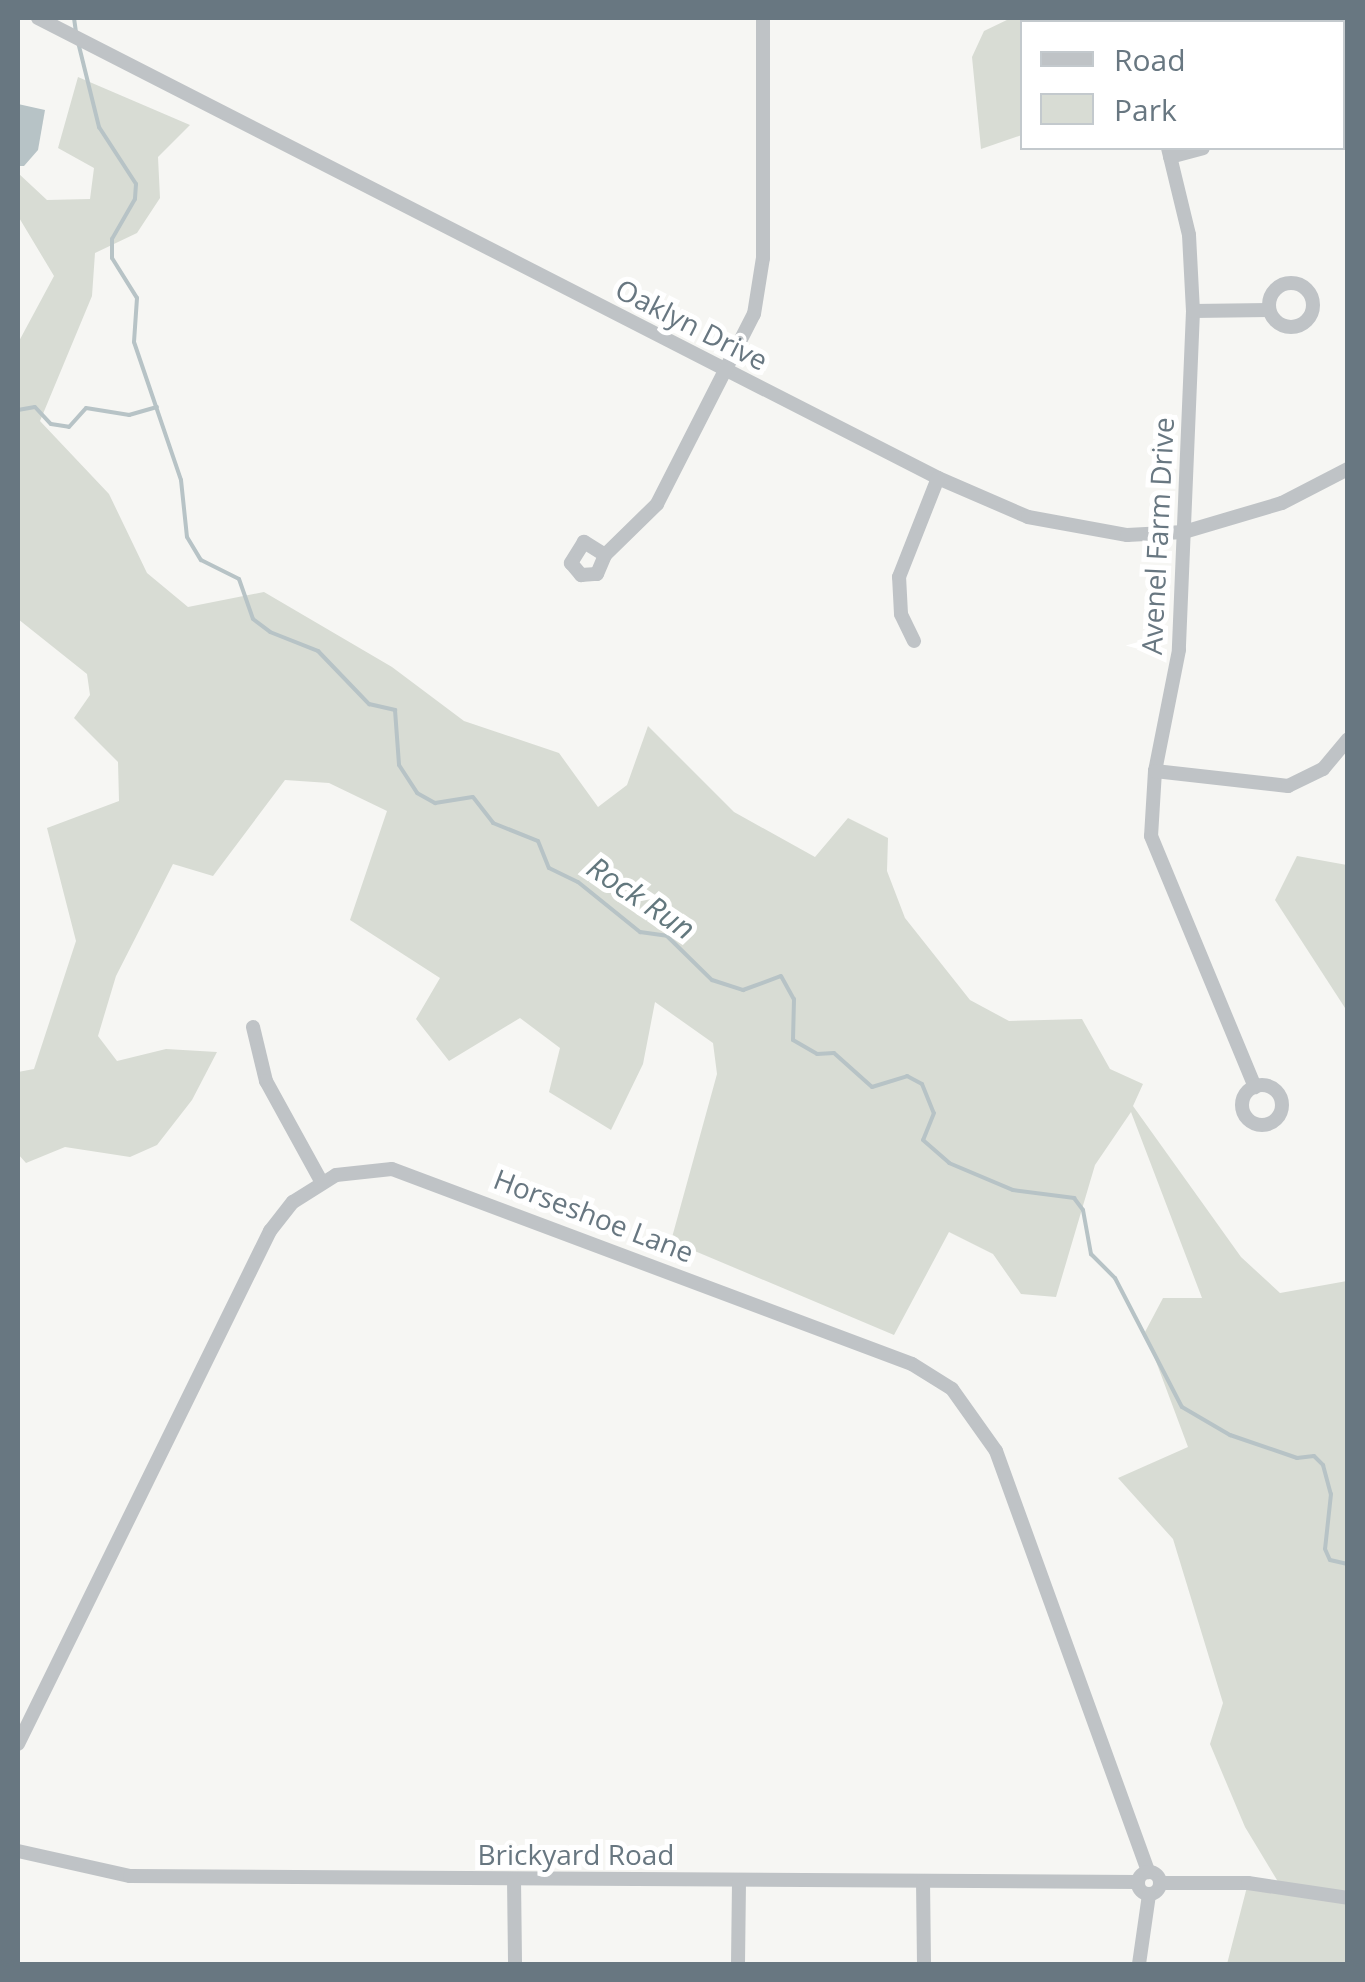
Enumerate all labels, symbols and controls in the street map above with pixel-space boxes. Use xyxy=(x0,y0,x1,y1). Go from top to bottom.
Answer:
legend xyxy=(1020,20,1345,150)
text: Road xyxy=(1114,39,1186,80)
text: Park xyxy=(1114,89,1177,130)
street label: Oaklyn Drive xyxy=(610,271,774,377)
street label: Avenel Farm Drive xyxy=(1134,416,1180,656)
water label: Rock Run xyxy=(580,849,702,947)
street label: Horseshoe Lane xyxy=(489,1161,699,1269)
street label: Brickyard Road xyxy=(478,1837,674,1871)

